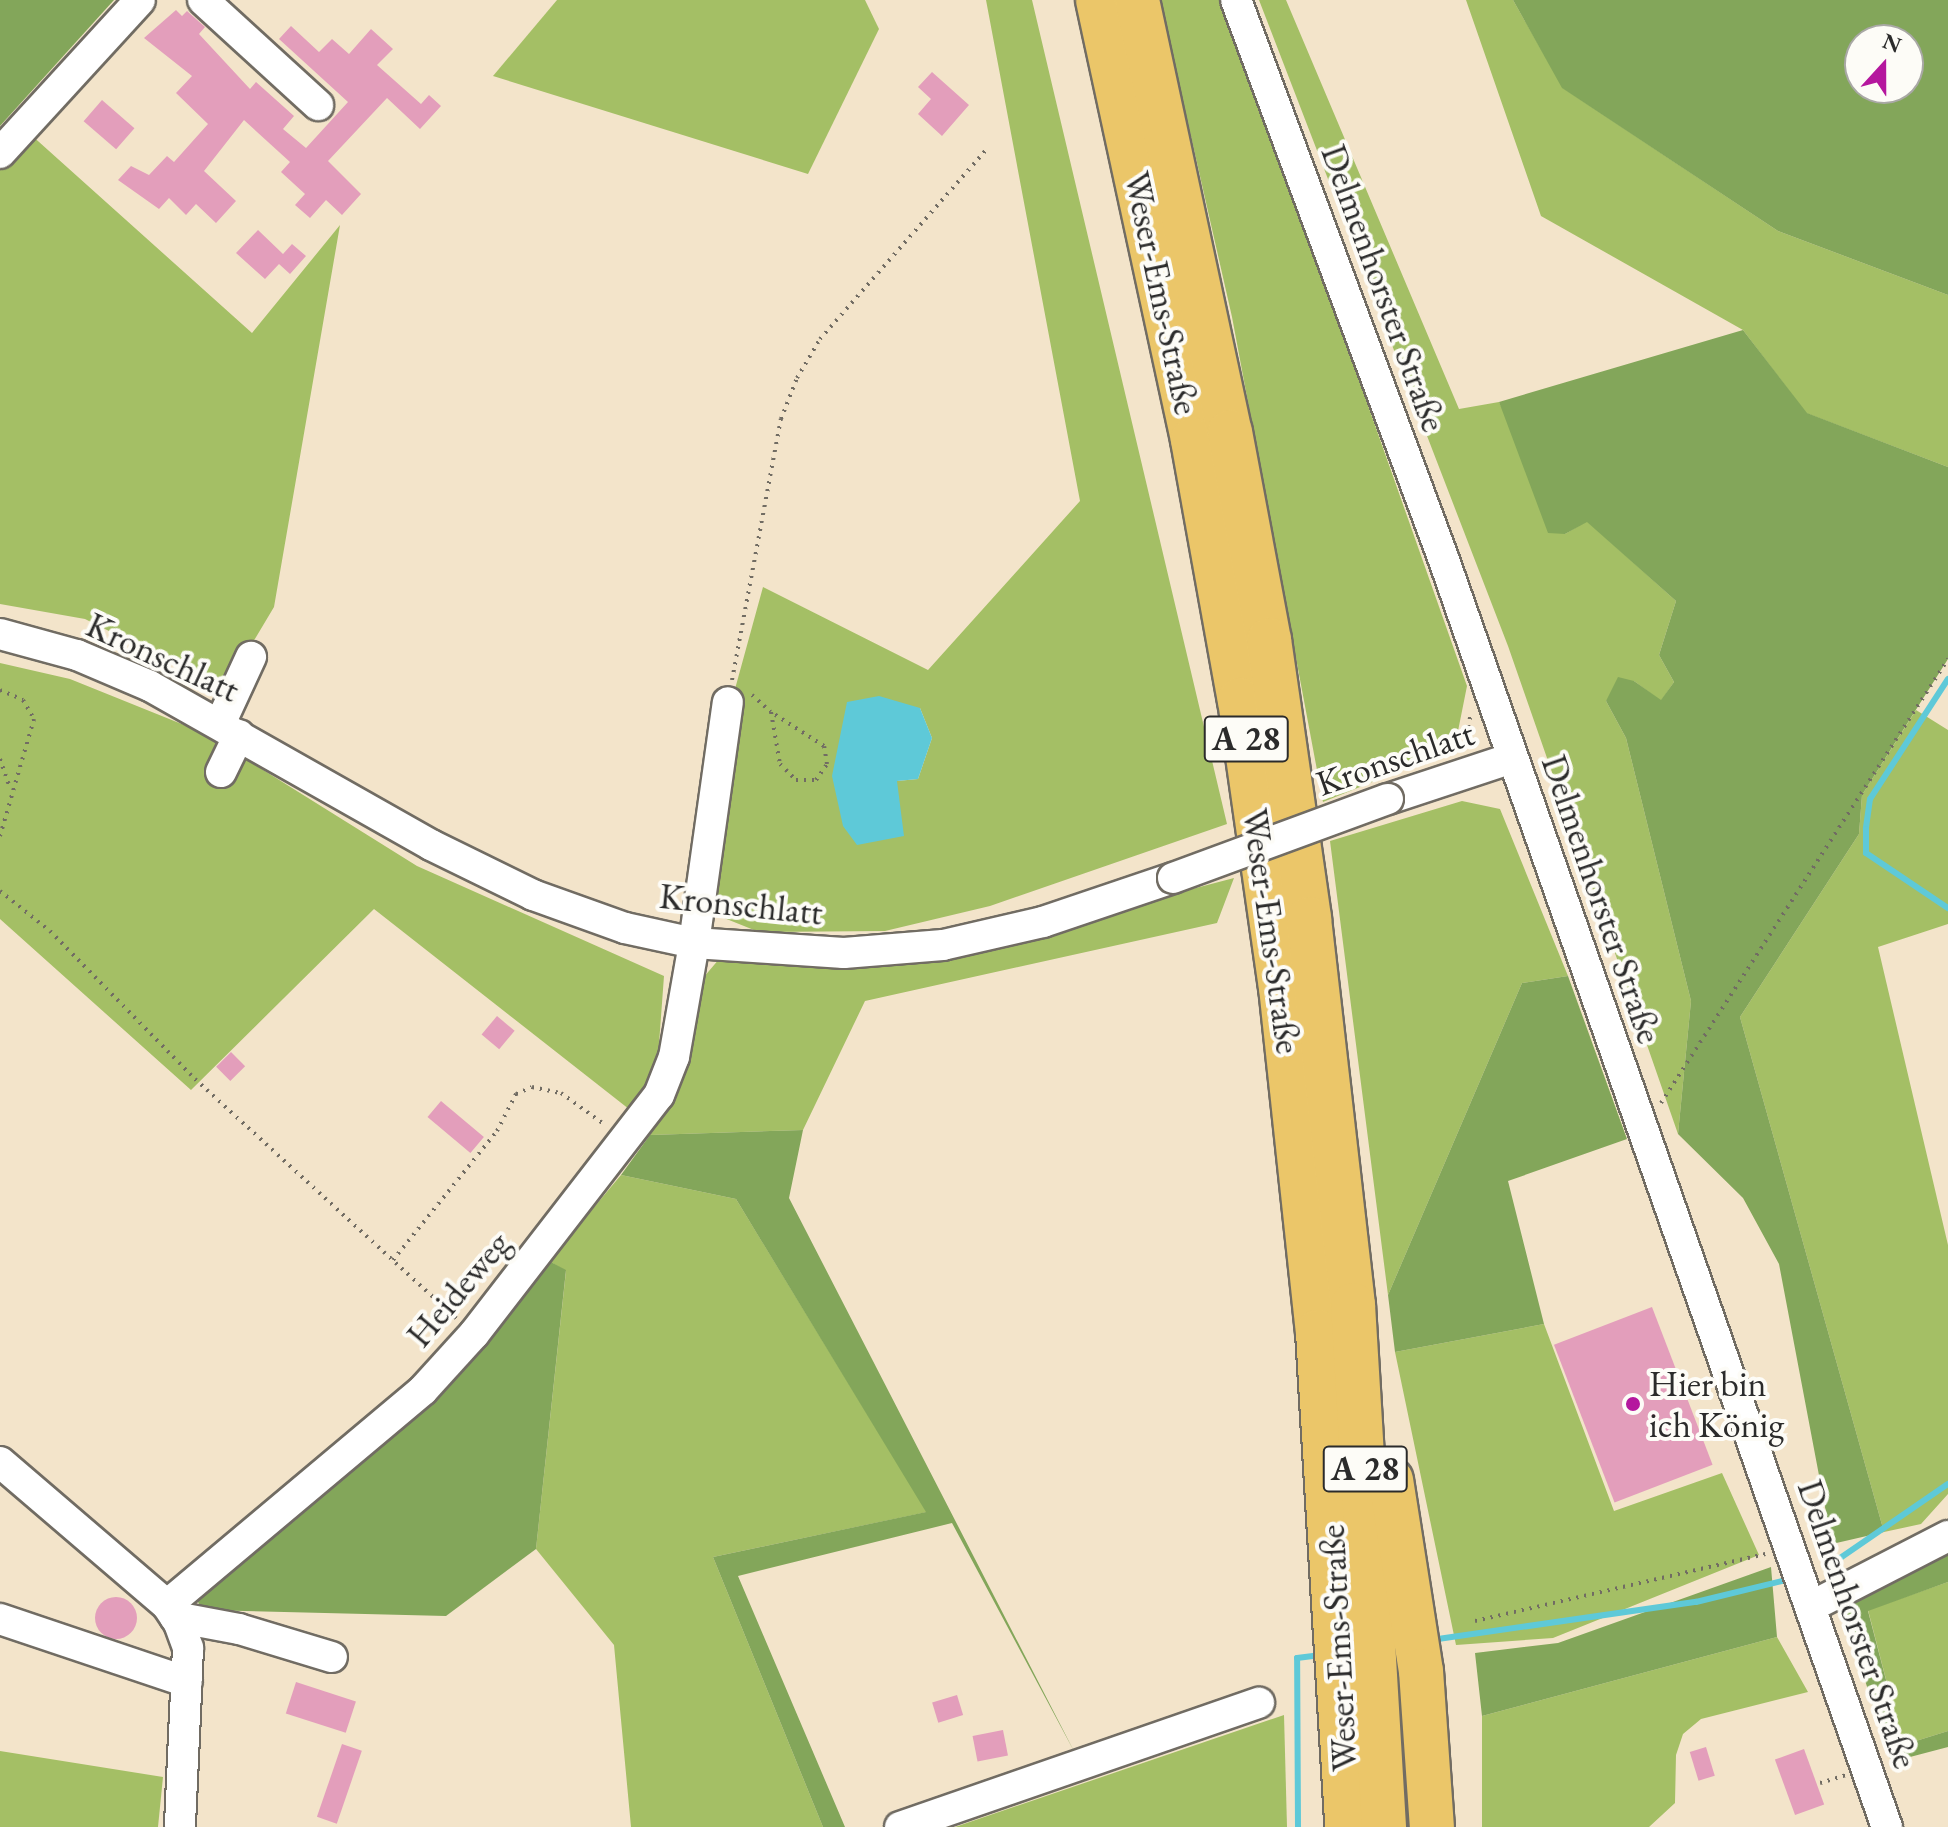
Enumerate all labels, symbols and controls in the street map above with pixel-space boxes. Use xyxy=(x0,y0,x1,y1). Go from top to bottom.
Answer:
north arrow xyxy=(1844,24,1924,104)
text: N xyxy=(1879,26,1906,60)
street label: Delmenhorster Straße xyxy=(1312,139,1456,437)
street label: Weser-Ems-Straße xyxy=(1115,168,1209,418)
street label: Kronschlatt xyxy=(80,603,246,711)
road number: A 28 xyxy=(1202,709,1290,769)
street label: Kronschlatt xyxy=(1311,711,1479,805)
street label: Delmenhorster Straße xyxy=(1532,749,1672,1049)
street label: Weser-Ems-Straße xyxy=(1233,806,1311,1056)
street label: Kronschlatt xyxy=(657,874,825,934)
street label: Heideweg xyxy=(397,1222,519,1356)
place label: Hier bin ich König xyxy=(1649,1361,1784,1446)
marker: Hier bin ich König xyxy=(1624,1395,1642,1413)
road number: A 28 xyxy=(1321,1439,1409,1499)
street label: Delmenhorster Straße xyxy=(1788,1474,1928,1774)
street label: Weser-Ems-Straße xyxy=(1310,1523,1366,1773)

